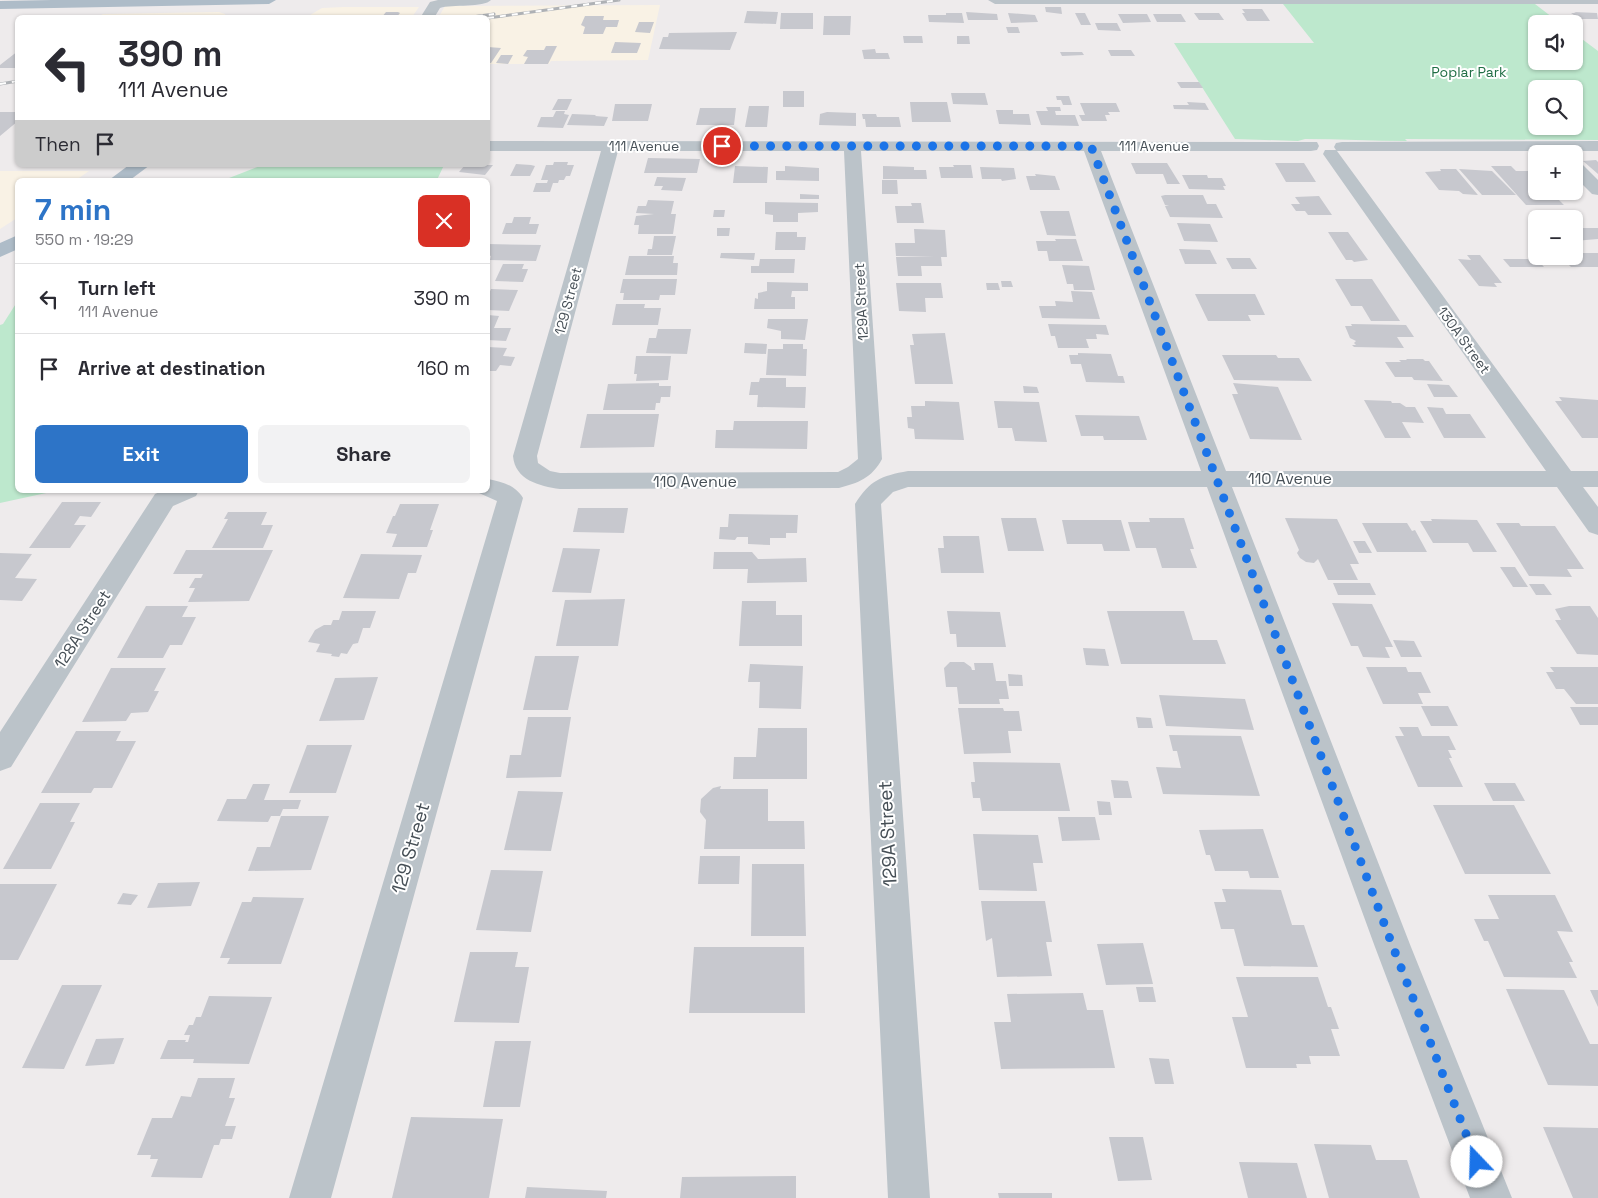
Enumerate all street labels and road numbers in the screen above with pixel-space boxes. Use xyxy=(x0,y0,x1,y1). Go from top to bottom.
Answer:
street label: 111 Avenue xyxy=(609,137,679,155)
street label: 111 Avenue xyxy=(1119,137,1189,155)
street label: 129A Street xyxy=(850,263,872,341)
street label: 129 Street xyxy=(550,265,586,337)
street label: 130A Street xyxy=(1434,303,1494,377)
street label: 110 Avenue xyxy=(1248,468,1332,489)
street label: 110 Avenue xyxy=(653,471,737,492)
street label: 128A Street xyxy=(49,586,116,672)
street label: 129A Street xyxy=(872,781,903,887)
street label: 129 Street xyxy=(386,800,435,897)

